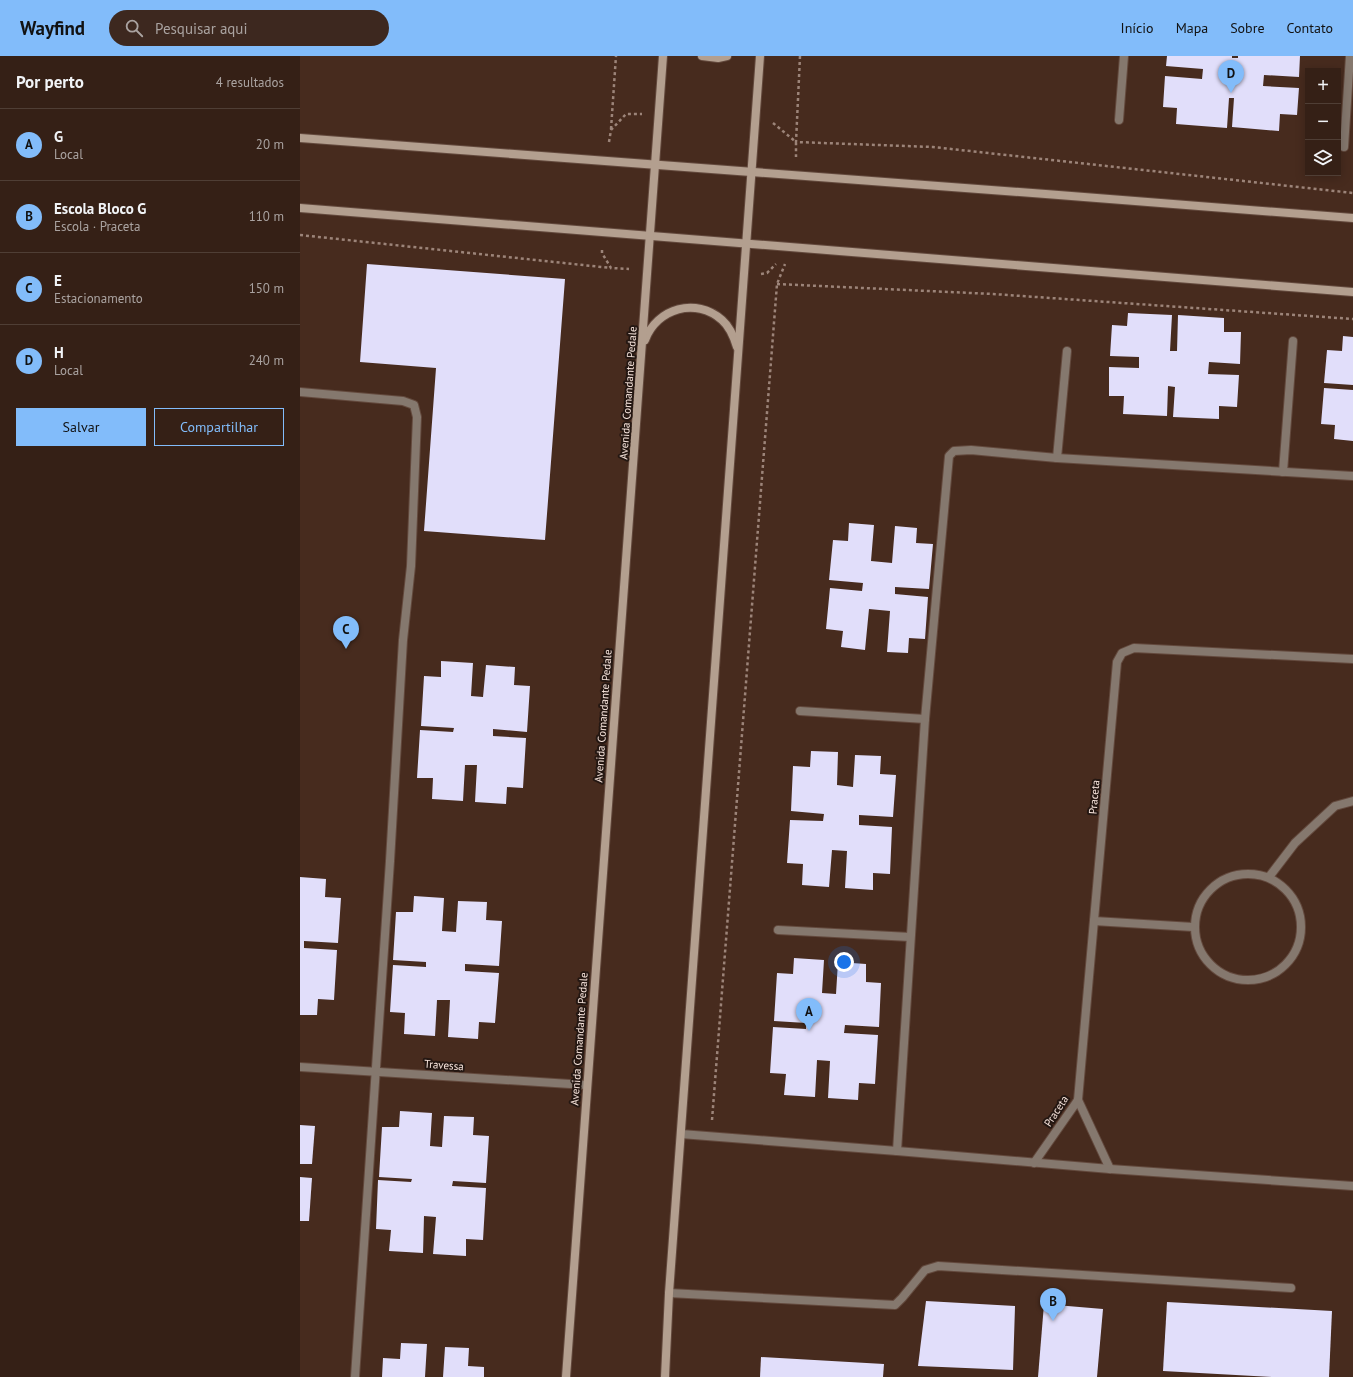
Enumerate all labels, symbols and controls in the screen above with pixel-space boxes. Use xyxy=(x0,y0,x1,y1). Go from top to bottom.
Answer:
search box xyxy=(109,10,389,46)
text: Wayfind xyxy=(20,16,85,40)
icon: search xyxy=(123,17,145,39)
text: Pesquisar aqui xyxy=(155,19,247,38)
text: Início xyxy=(1121,19,1154,37)
text: Mapa xyxy=(1176,19,1208,37)
text: Sobre xyxy=(1230,19,1265,37)
text: Contato xyxy=(1287,19,1333,37)
pin: D xyxy=(1218,60,1244,93)
map controls xyxy=(1305,68,1341,176)
button: + xyxy=(1305,68,1341,104)
text: Por perto xyxy=(16,71,84,93)
text: 4 resultados xyxy=(216,74,284,91)
button: − xyxy=(1305,104,1341,140)
text: G xyxy=(54,127,63,146)
text: A xyxy=(25,136,33,153)
text: 20 m xyxy=(256,136,284,153)
button: layers xyxy=(1305,140,1341,176)
text: Local xyxy=(54,146,83,163)
text: Escola Bloco G xyxy=(54,199,146,218)
text: B xyxy=(25,208,33,225)
text: 110 m xyxy=(249,208,284,225)
text: Escola · Praceta xyxy=(54,218,140,235)
text: E xyxy=(54,271,62,290)
text: C xyxy=(25,280,33,297)
text: 150 m xyxy=(249,280,284,297)
text: Estacionamento xyxy=(54,290,143,307)
street label: Avenida Comandante Pedale xyxy=(616,326,640,460)
text: H xyxy=(54,343,64,362)
text: D xyxy=(25,352,33,369)
text: 240 m xyxy=(249,352,284,369)
text: Local xyxy=(54,362,83,379)
button: Salvar xyxy=(16,408,146,446)
button: Compartilhar xyxy=(154,408,284,446)
pin: C xyxy=(333,616,359,649)
street label: Avenida Comandante Pedale xyxy=(591,649,615,783)
street label: Praceta xyxy=(1086,779,1102,815)
your location xyxy=(834,952,854,972)
street label: Avenida Comandante Pedale xyxy=(567,972,591,1106)
pin: A xyxy=(796,998,822,1031)
street label: Travessa xyxy=(424,1057,464,1073)
street label: Praceta xyxy=(1041,1093,1071,1129)
pin: B xyxy=(1040,1288,1066,1321)

